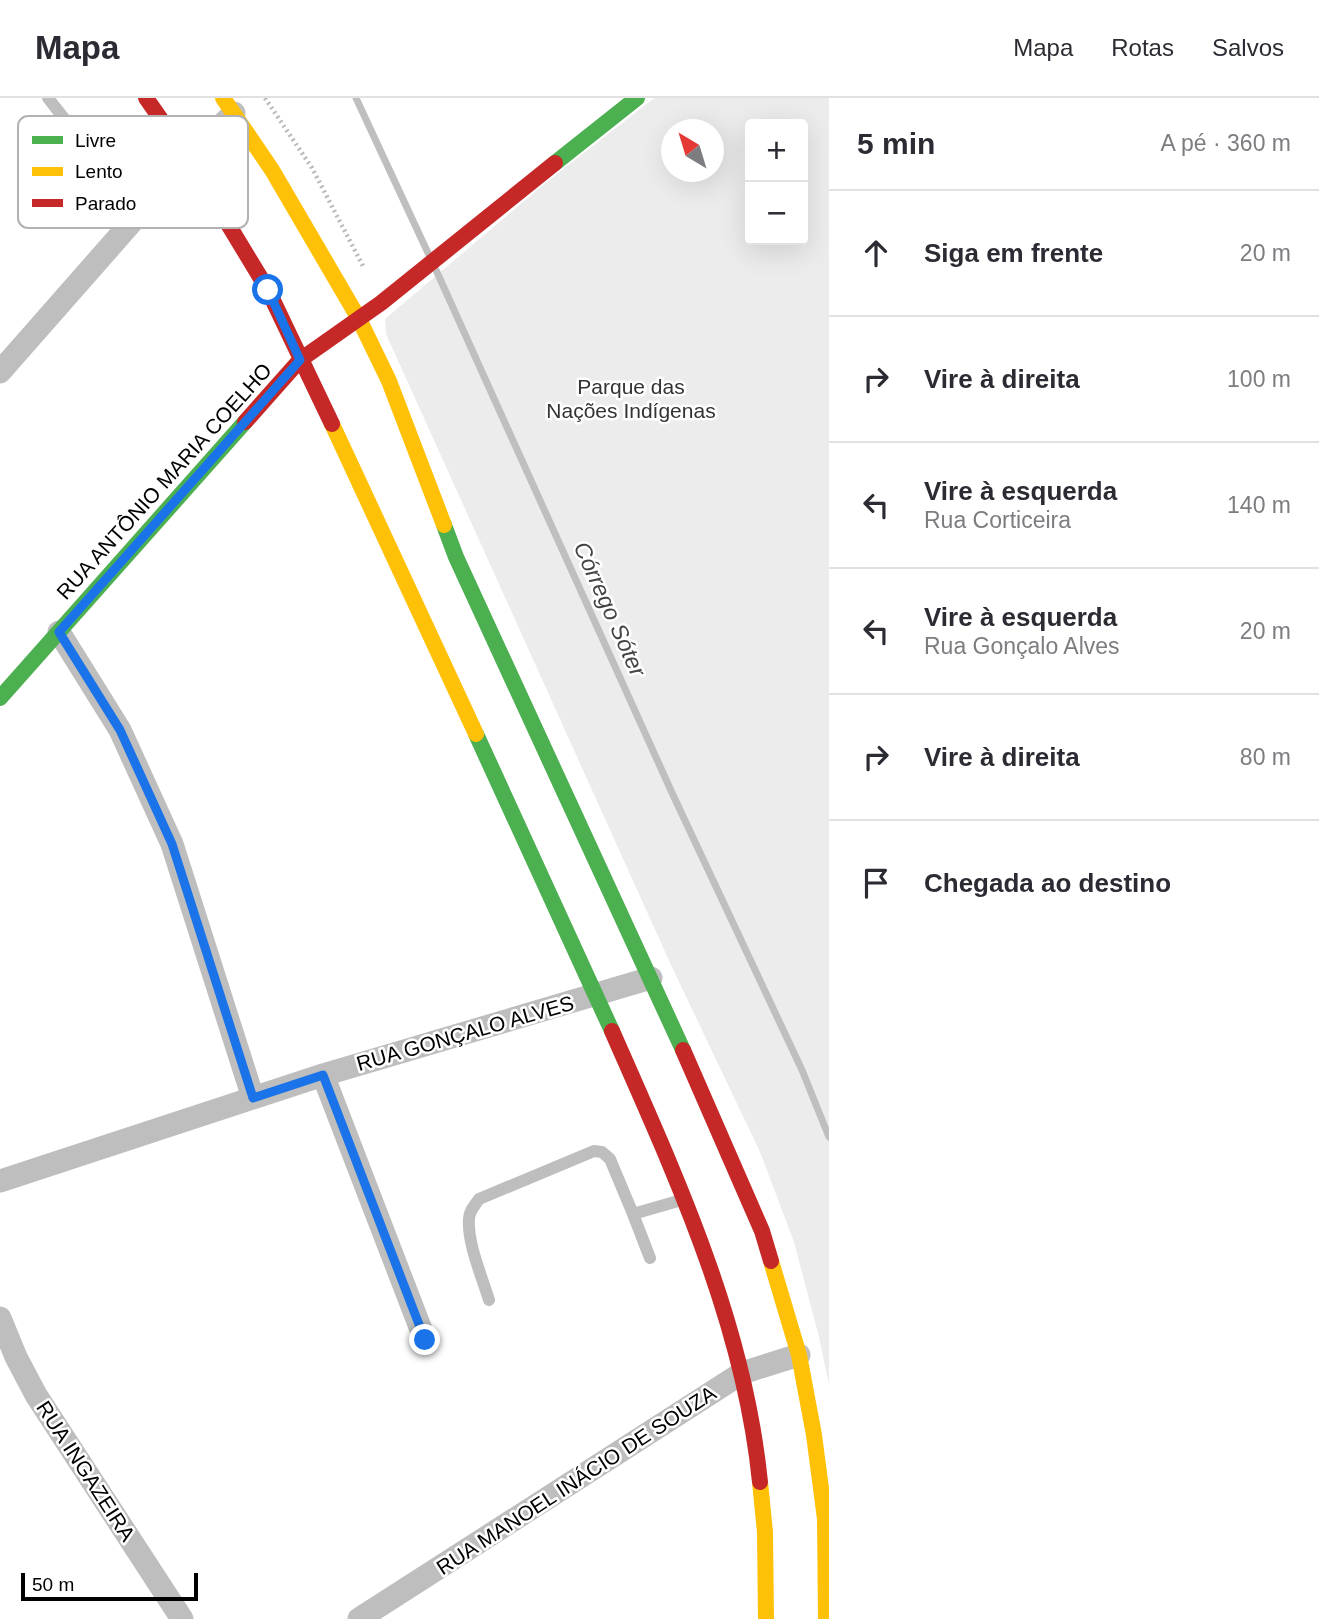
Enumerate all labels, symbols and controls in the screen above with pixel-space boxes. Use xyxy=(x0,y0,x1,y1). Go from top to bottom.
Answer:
text: Mapa xyxy=(35,29,119,66)
text: Mapa xyxy=(1013,34,1073,61)
text: Rotas xyxy=(1111,34,1174,61)
text: Salvos xyxy=(1212,34,1284,61)
legend xyxy=(18,116,248,228)
north arrow xyxy=(661,119,724,182)
map controls xyxy=(745,119,808,245)
button: + xyxy=(745,119,808,182)
text: 5 min xyxy=(857,127,935,160)
text: Livre xyxy=(75,130,116,151)
text: A pé · 360 m xyxy=(1161,130,1291,156)
text: Lento xyxy=(75,161,123,182)
button: − xyxy=(745,182,808,245)
text: Parado xyxy=(75,193,136,214)
icon: ahead xyxy=(857,234,895,272)
text: Siga em frente xyxy=(924,238,1103,268)
text: 20 m xyxy=(1240,240,1291,266)
route start xyxy=(252,274,283,305)
street label: RUA ANTÔNIO MARIA COELHO xyxy=(52,358,276,604)
icon: right xyxy=(857,360,895,398)
text: Vire à direita xyxy=(924,364,1080,394)
text: 100 m xyxy=(1227,366,1291,392)
park label: Parque das Nações Indígenas xyxy=(546,375,716,422)
text: Vire à esquerda xyxy=(924,476,1117,506)
icon: left xyxy=(857,486,895,524)
text: 140 m xyxy=(1227,492,1291,518)
text: Rua Corticeira xyxy=(924,507,1071,533)
water label: Córrego Sóter xyxy=(569,538,652,681)
text: Vire à esquerda xyxy=(924,602,1117,632)
icon: left xyxy=(857,612,895,650)
text: 20 m xyxy=(1240,618,1291,644)
text: Rua Gonçalo Alves xyxy=(924,633,1120,659)
icon: right xyxy=(857,738,895,776)
text: Vire à direita xyxy=(924,742,1080,772)
text: 80 m xyxy=(1240,744,1291,770)
icon: arrive xyxy=(857,864,895,902)
text: Chegada ao destino xyxy=(924,868,1171,898)
street label: RUA GONÇALO ALVES xyxy=(354,991,576,1075)
route end xyxy=(409,1324,440,1355)
street label: RUA MANOEL INÁCIO DE SOUZA xyxy=(432,1381,720,1579)
street label: RUA INGAZEIRA xyxy=(32,1397,140,1545)
scale bar xyxy=(21,1570,198,1602)
text: 50 m xyxy=(32,1574,74,1595)

